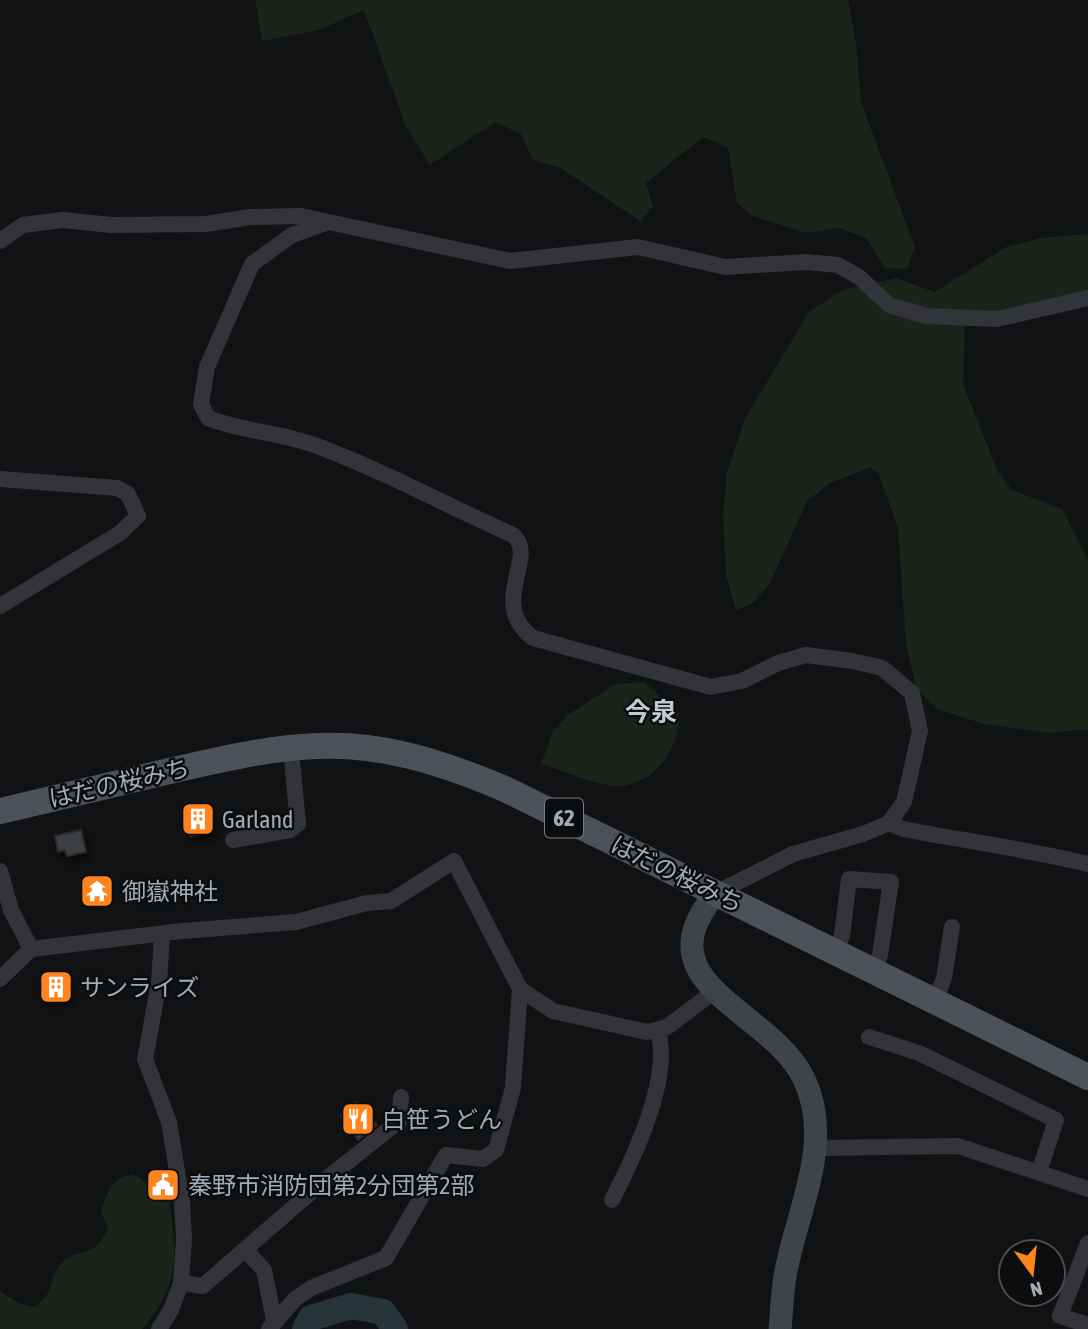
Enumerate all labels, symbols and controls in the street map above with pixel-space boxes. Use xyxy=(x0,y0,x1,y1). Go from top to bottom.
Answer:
district label: 今泉 xyxy=(625,697,677,727)
street label: はだの桜みち xyxy=(46,754,192,812)
road number: 62 xyxy=(545,798,583,838)
building icon: Garland xyxy=(179,800,217,838)
place label: Garland xyxy=(222,806,294,833)
street label: はだの桜みち xyxy=(607,830,747,918)
temple icon: 御嶽神社 xyxy=(78,872,116,910)
place label: 御嶽神社 xyxy=(122,878,218,905)
building icon: サンライズ xyxy=(37,968,75,1006)
place label: サンライズ xyxy=(80,974,199,1001)
restaurant icon: 白笹うどん xyxy=(339,1100,377,1138)
place label: 白笹うどん xyxy=(382,1106,502,1133)
public building icon: 秦野市消防団第2分団第2部 xyxy=(144,1166,182,1204)
place label: 秦野市消防団第2分団第2部 xyxy=(188,1172,475,1199)
north arrow xyxy=(997,1238,1067,1308)
text: N xyxy=(1028,1277,1045,1301)

